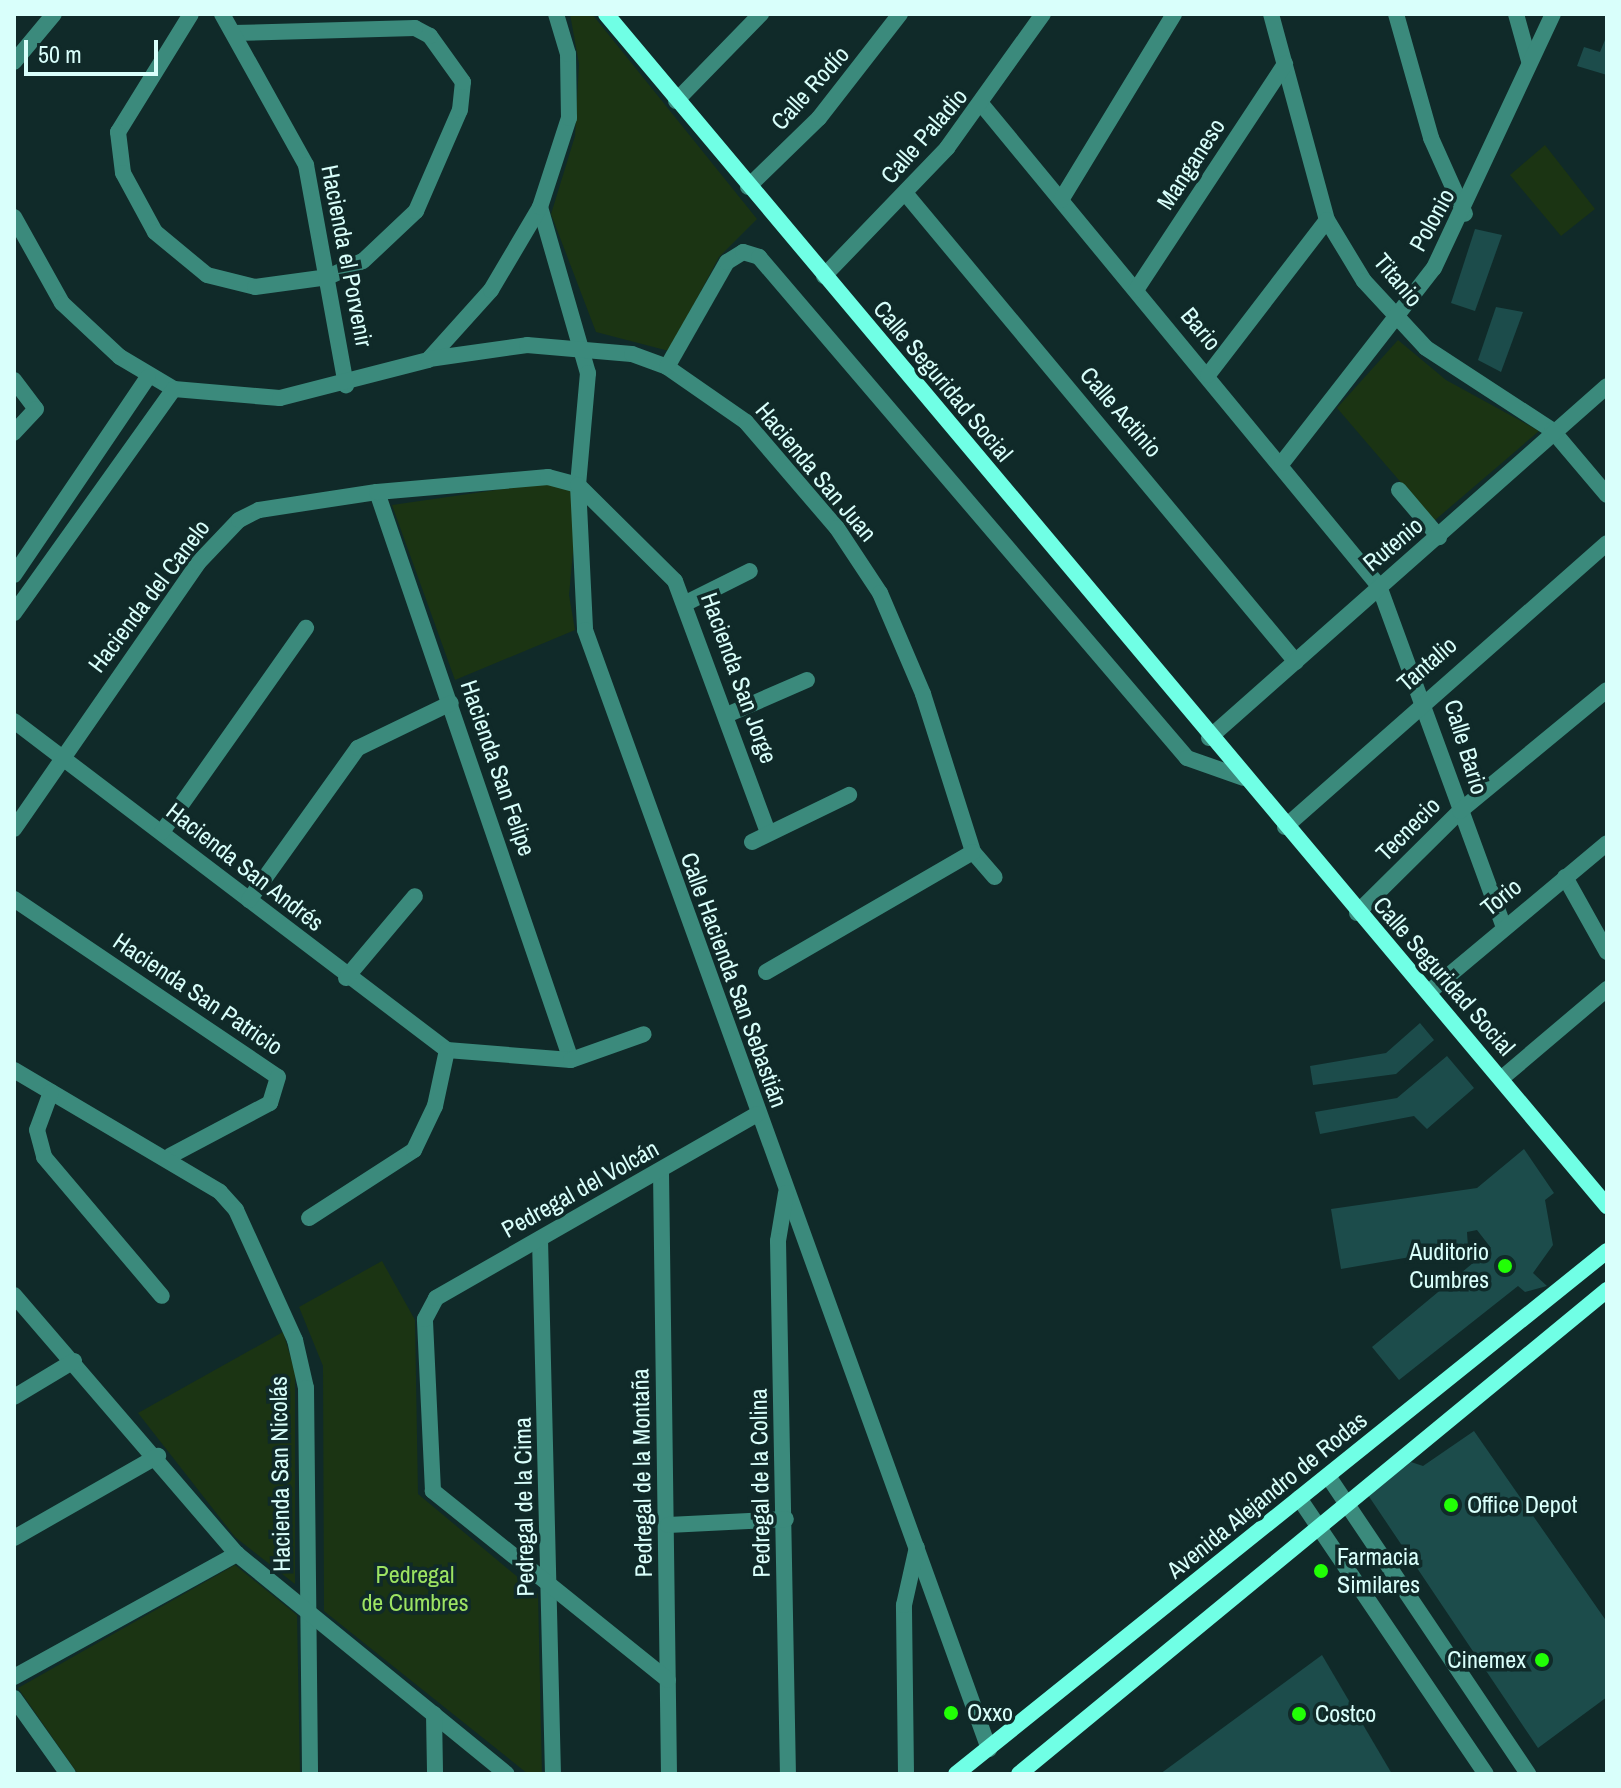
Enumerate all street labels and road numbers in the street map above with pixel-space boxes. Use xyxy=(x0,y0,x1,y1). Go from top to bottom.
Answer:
street label: Calle Rodío xyxy=(765,40,855,136)
street label: Calle Paladio xyxy=(875,82,973,190)
street label: Manganeso xyxy=(1151,113,1231,215)
street label: Hacienda el Porvenir xyxy=(315,163,379,349)
street label: Polonio xyxy=(1403,184,1461,256)
street label: Titanio xyxy=(1367,247,1429,313)
street label: Calle Seguridad Social xyxy=(867,295,1019,467)
street label: Bario xyxy=(1175,302,1227,356)
street label: Calle Actinio xyxy=(1074,360,1168,464)
street label: Hacienda San Juan xyxy=(749,397,883,547)
street label: Rutenio xyxy=(1357,511,1429,577)
street label: Hacienda del Canelo xyxy=(82,514,216,678)
street label: Hacienda San Jorge xyxy=(695,589,783,767)
street label: Tantalio xyxy=(1391,630,1463,698)
street label: Hacienda San Felipe xyxy=(454,676,542,860)
street label: Calle Bario xyxy=(1438,696,1494,798)
street label: Tecnecio xyxy=(1370,791,1446,867)
street label: Hacienda San Andrés xyxy=(160,796,330,938)
street label: Calle Hacienda San Sebastián xyxy=(674,849,794,1111)
street label: Torio xyxy=(1475,872,1527,922)
street label: Calle Seguridad Social xyxy=(1367,891,1521,1061)
street label: Hacienda San Patricio xyxy=(108,927,288,1061)
street label: Pedregal del Volcán xyxy=(496,1134,664,1244)
street label: Pedregal de la Montaña xyxy=(626,1368,658,1578)
street label: Hacienda San Nicolás xyxy=(264,1376,296,1572)
street label: Pedregal de la Colina xyxy=(744,1388,776,1578)
street label: Avenida Alejandro de Rodas xyxy=(1161,1405,1373,1585)
street label: Pedregal de la Cima xyxy=(508,1417,540,1597)

